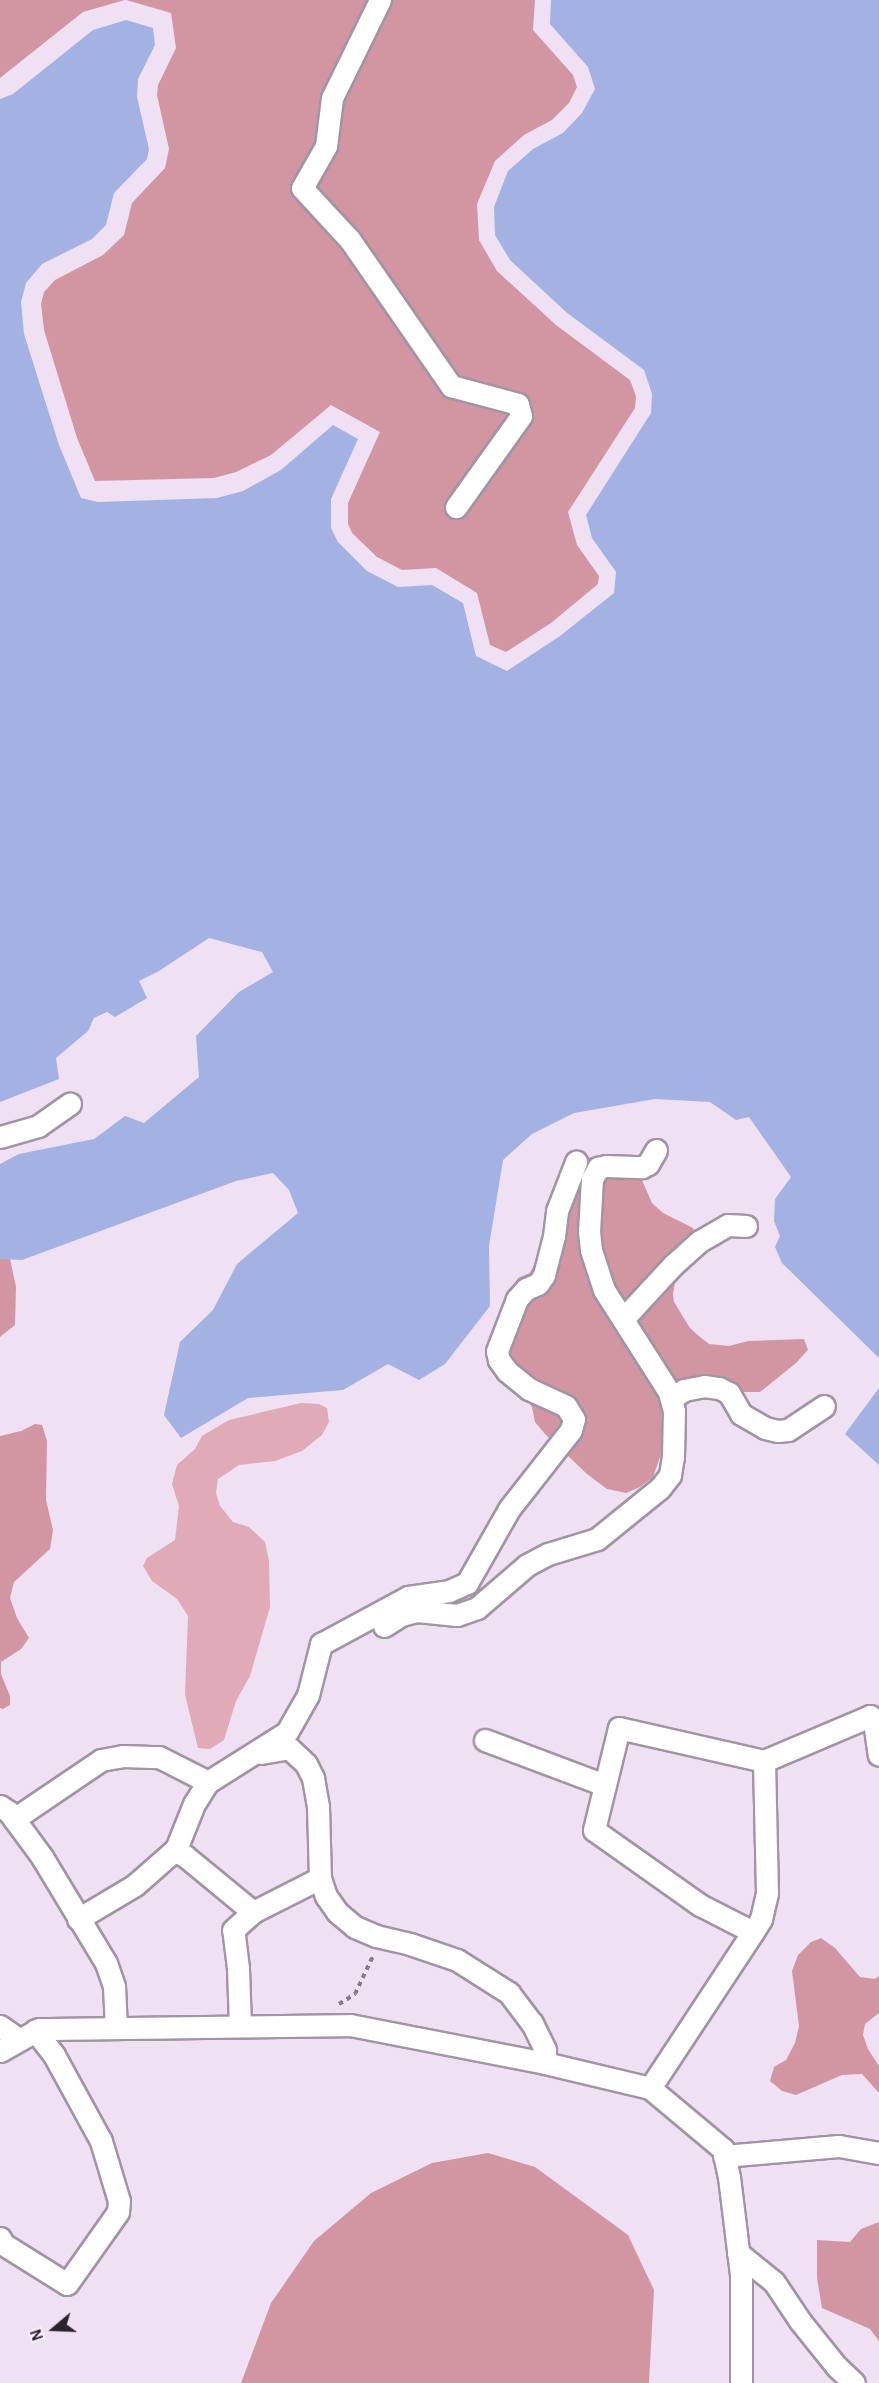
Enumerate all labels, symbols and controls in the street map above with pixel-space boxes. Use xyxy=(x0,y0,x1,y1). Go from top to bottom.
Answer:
north arrow xyxy=(24,2299,84,2359)
text: N xyxy=(28,2327,46,2343)

